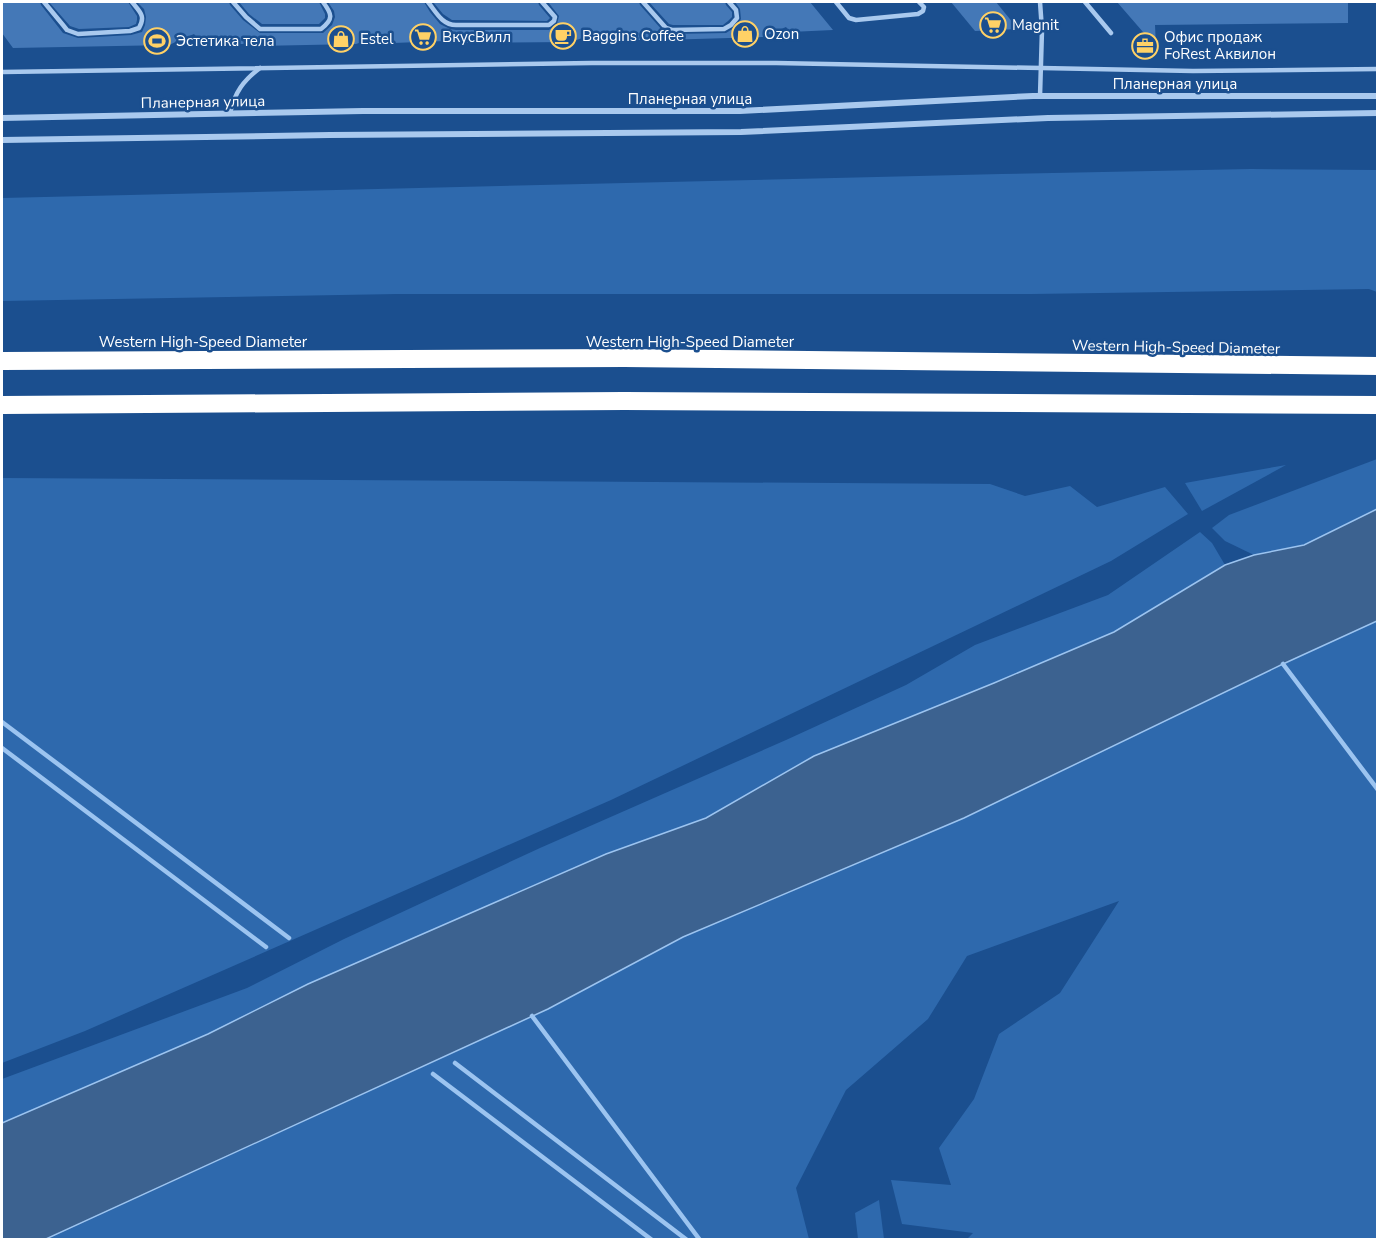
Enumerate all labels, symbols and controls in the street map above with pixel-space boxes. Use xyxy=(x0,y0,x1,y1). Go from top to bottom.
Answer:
supermarket icon: Magnit xyxy=(978,10,1008,40)
place label: Magnit xyxy=(1012,15,1060,35)
shop icon: Ozon xyxy=(730,19,760,49)
cafe icon: Baggins Coffee xyxy=(548,21,578,51)
supermarket icon: ВкусВилл xyxy=(408,22,438,52)
shop icon: Estel xyxy=(326,24,356,54)
place label: Ozon xyxy=(764,24,799,44)
sports icon: Эстетика тела xyxy=(142,26,172,56)
place label: Baggins Coffee xyxy=(582,26,684,46)
place label: ВкусВилл xyxy=(442,27,511,47)
place label: Офис продаж FoRest Аквилон xyxy=(1164,27,1276,64)
place label: Estel xyxy=(360,29,394,49)
place label: Эстетика тела xyxy=(176,31,275,51)
office icon: Офис продаж FoRest Аквилон xyxy=(1130,31,1160,61)
street label: Планерная улица xyxy=(1113,74,1237,94)
street label: Планерная улица xyxy=(628,89,752,109)
street label: Планерная улица xyxy=(141,91,265,113)
street label: Western High-Speed Diameter xyxy=(99,332,308,352)
street label: Western High-Speed Diameter xyxy=(586,332,795,352)
street label: Western High-Speed Diameter xyxy=(1072,335,1281,359)

